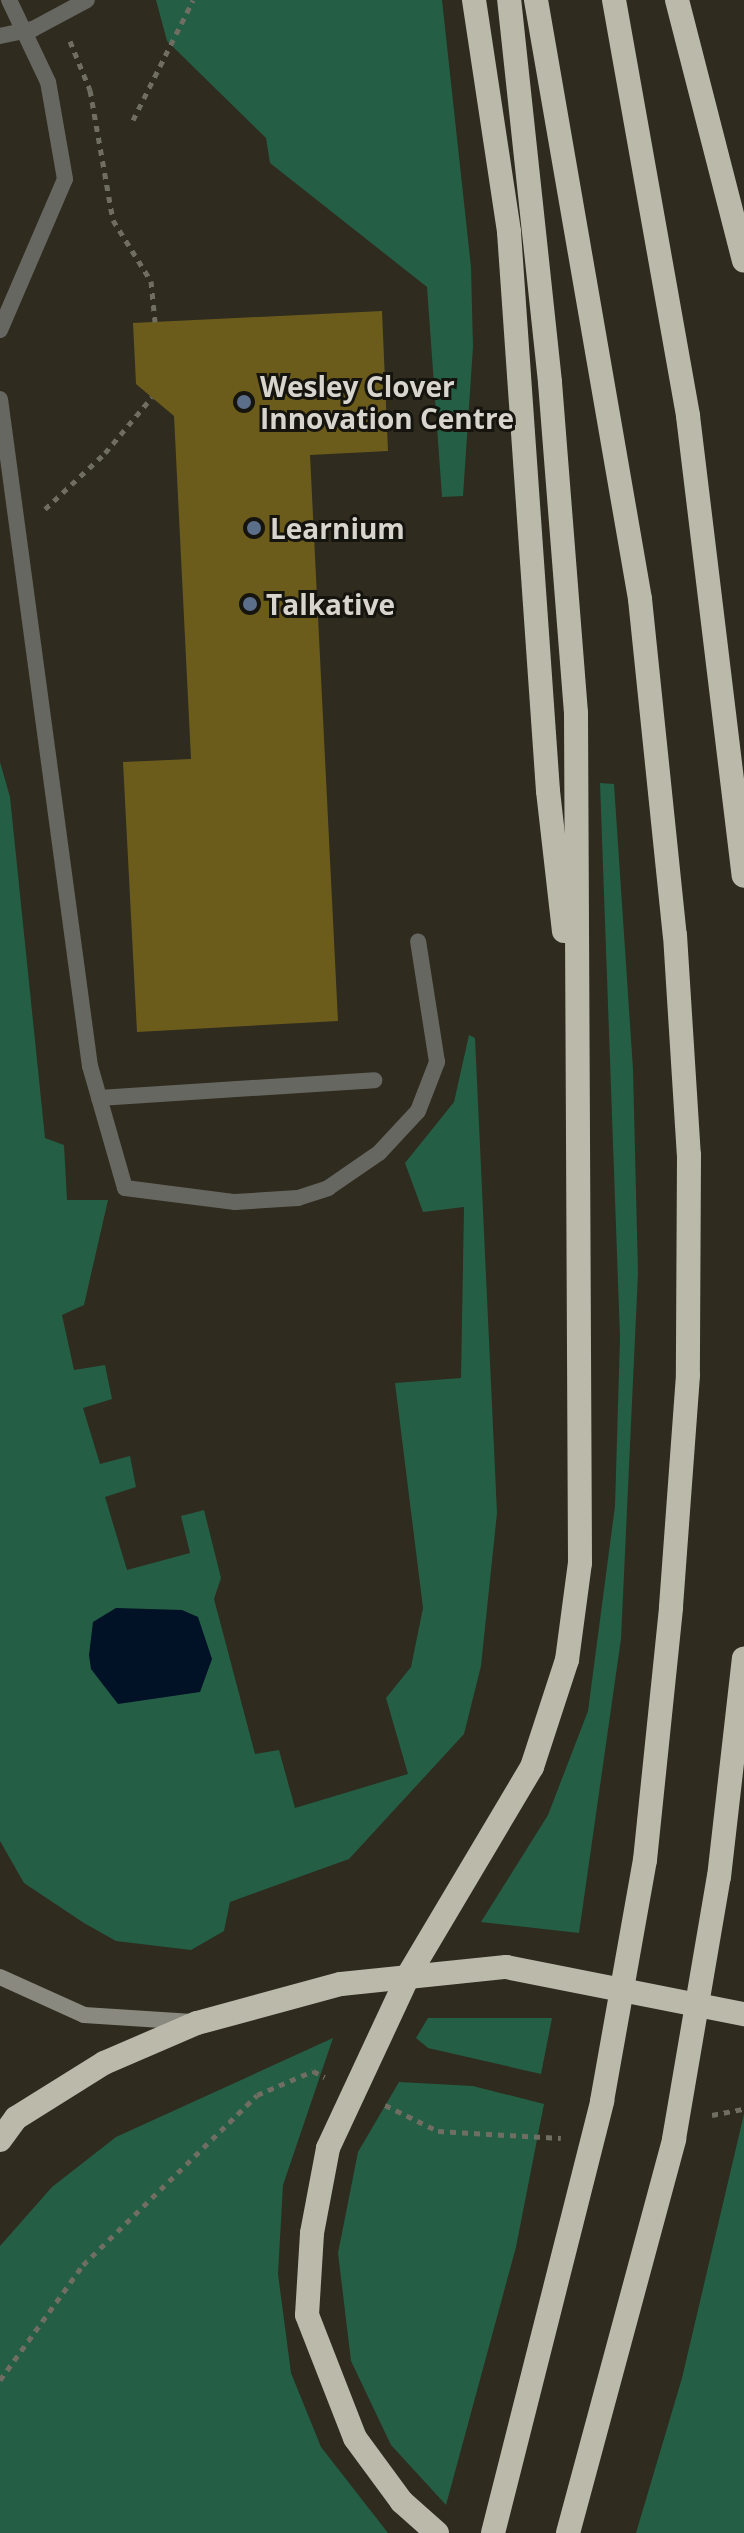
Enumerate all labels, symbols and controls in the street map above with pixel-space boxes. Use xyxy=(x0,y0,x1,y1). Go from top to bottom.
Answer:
place label: Wesley Clover Innovation Centre xyxy=(260,369,514,435)
marker: Wesley Clover Innovation Centre xyxy=(235,393,253,411)
place label: Learnium xyxy=(270,511,405,545)
marker: Learnium xyxy=(245,519,263,537)
place label: Talkative xyxy=(266,587,395,621)
marker: Talkative xyxy=(241,595,259,613)

